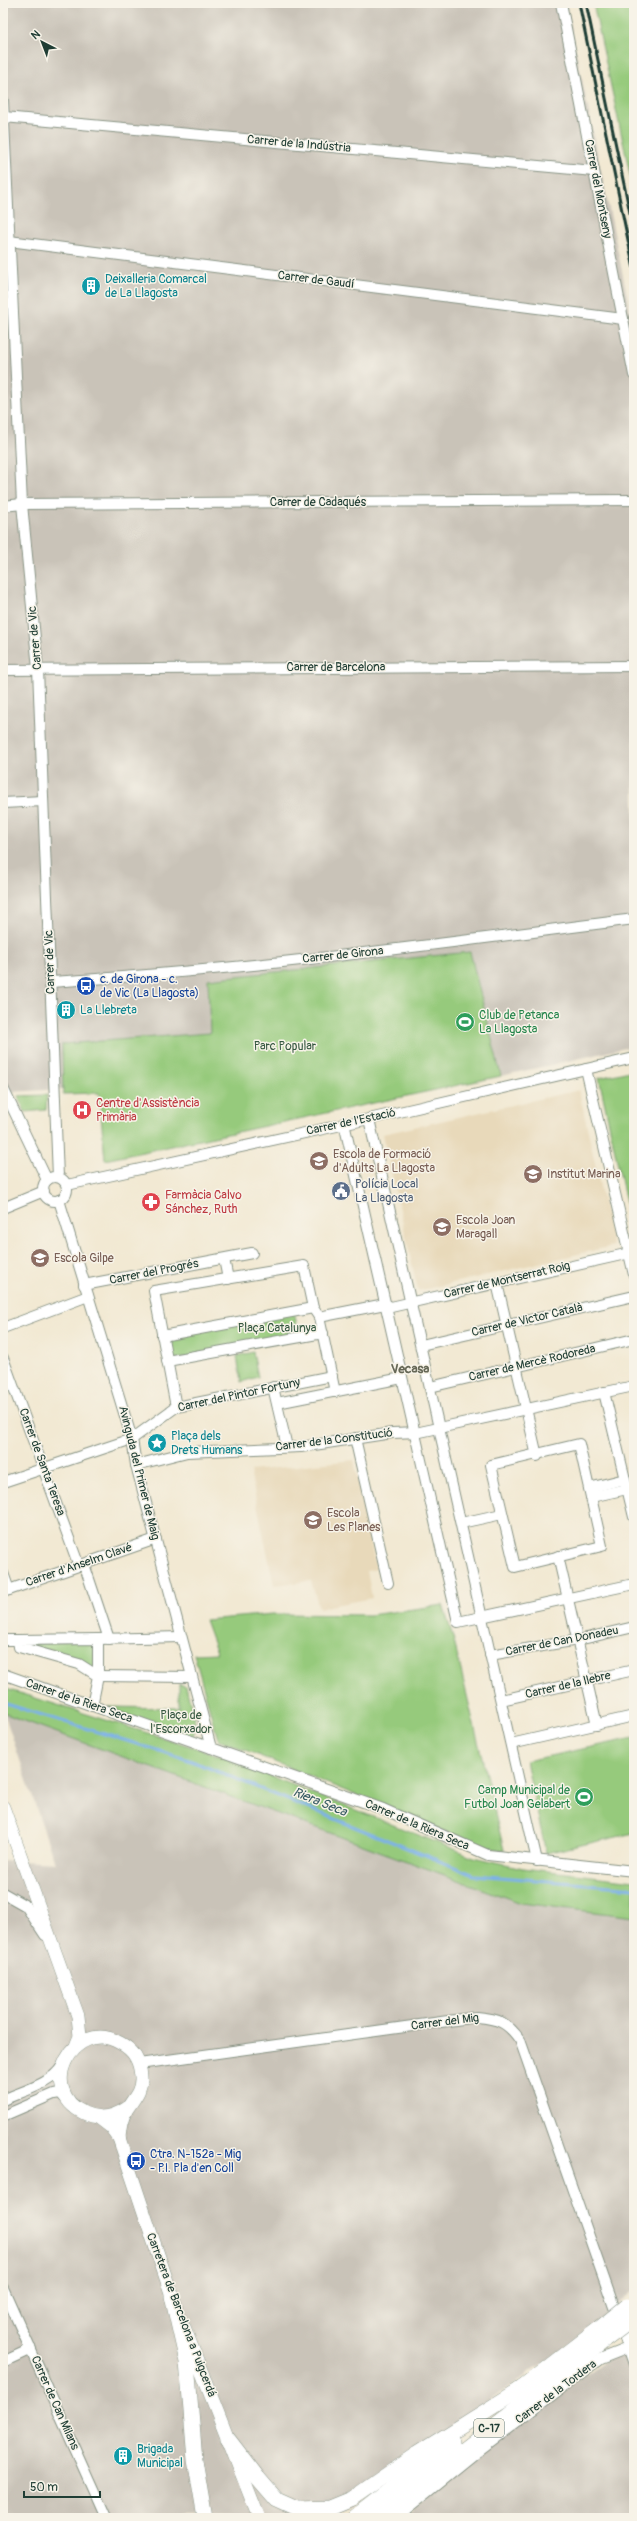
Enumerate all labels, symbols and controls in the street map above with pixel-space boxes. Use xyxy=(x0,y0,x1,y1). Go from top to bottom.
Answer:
north arrow xyxy=(22,22,62,62)
text: N xyxy=(29,27,43,42)
street label: Carrer de la Indústria xyxy=(246,132,352,156)
street label: Carrer del Montseny xyxy=(581,138,615,240)
street label: Carrer de Gaudí xyxy=(277,268,355,292)
place label: Deixalleria Comarcal de La Llagosta xyxy=(105,272,207,301)
building icon: Deixalleria Comarcal de La Llagosta xyxy=(80,275,102,297)
street label: Carrer de Cadaqués xyxy=(270,495,367,510)
street label: Carrer de Vic xyxy=(25,605,45,671)
street label: Carrer de Barcelona xyxy=(287,660,386,675)
street label: Carrer de Vic xyxy=(41,930,59,994)
street label: Carrer de Girona xyxy=(302,943,385,967)
place label: c. de Girona - c. de Vic (La Llagosta) xyxy=(100,972,199,1001)
bus stop icon: c. de Girona - c. de Vic (La Llagosta) xyxy=(75,975,97,997)
building icon: La Llebreta xyxy=(55,999,77,1021)
place label: La Llebreta xyxy=(80,1003,137,1018)
place label: Club de Petanca La Llagosta xyxy=(479,1008,560,1037)
sports icon: Club de Petanca La Llagosta xyxy=(454,1011,476,1033)
park label: Parc Popular xyxy=(254,1039,317,1054)
place label: Centre d'Assistència Primària xyxy=(96,1096,200,1125)
hospital icon: Centre d'Assistència Primària xyxy=(71,1099,93,1121)
street label: Carrer de l'Estació xyxy=(305,1105,397,1139)
place label: Escola de Formació d'Adults La Llagosta xyxy=(333,1147,435,1176)
school or university icon: Escola de Formació d'Adults La Llagosta xyxy=(308,1150,330,1172)
school or university icon: Institut Marina xyxy=(522,1163,544,1185)
place label: Institut Marina xyxy=(547,1167,621,1182)
place label: Polícia Local La Llagosta xyxy=(355,1177,419,1206)
public building icon: Polícia Local La Llagosta xyxy=(330,1180,352,1202)
place label: Farmàcia Calvo Sánchez, Ruth xyxy=(165,1188,242,1217)
pharmacy icon: Farmàcia Calvo Sánchez, Ruth xyxy=(140,1191,162,1213)
place label: Escola Joan Maragall xyxy=(456,1213,516,1242)
school or university icon: Escola Joan Maragall xyxy=(431,1216,453,1238)
school or university icon: Escola Gilpe xyxy=(29,1247,51,1269)
place label: Escola Gilpe xyxy=(54,1251,114,1266)
street label: Carrer del Progrés xyxy=(108,1256,200,1288)
street label: Carrer de Montserrat Roig xyxy=(442,1258,572,1302)
street label: Carrer de Victor Català xyxy=(470,1300,585,1340)
park label: Plaça Catalunya xyxy=(238,1321,317,1336)
street label: Carrer de Mercè Rodoreda xyxy=(467,1341,597,1385)
district label: Vecasa xyxy=(391,1361,429,1377)
street label: Carrer del Pintor Fortuny xyxy=(176,1375,302,1415)
street label: Avinguda del Primer de Maig xyxy=(115,1404,163,1542)
street label: Carrer de Santa Teresa xyxy=(16,1406,69,1518)
street label: Carrer de la Constitució xyxy=(275,1425,394,1455)
place label: Plaça dels Drets Humans xyxy=(171,1429,243,1458)
place icon: Plaça dels Drets Humans xyxy=(146,1432,168,1454)
place label: Escola Les Planes xyxy=(327,1506,381,1535)
school or university icon: Escola Les Planes xyxy=(302,1509,324,1531)
street label: Carrer d'Anselm Clavé xyxy=(24,1540,134,1590)
street label: Carrer de Can Donadeu xyxy=(504,1623,620,1659)
street label: Carrer de la llebre xyxy=(524,1668,612,1702)
street label: Carrer de la Riera Seca xyxy=(24,1676,135,1726)
park label: Plaça de l'Escorxador xyxy=(150,1708,213,1737)
place label: Camp Municipal de Futbol Joan Gelabert xyxy=(464,1783,570,1812)
water label: Riera Seca xyxy=(291,1784,350,1820)
sports icon: Camp Municipal de Futbol Joan Gelabert xyxy=(573,1786,595,1808)
street label: Carrer de la Riera Seca xyxy=(363,1796,472,1854)
street label: Carrer del Mig xyxy=(410,2010,480,2034)
place label: Ctra. N-152a - Mig - P.I. Pla d'en Coll xyxy=(150,2147,241,2176)
bus stop icon: Ctra. N-152a - Mig - P.I. Pla d'en Coll xyxy=(125,2150,147,2172)
street label: Carretera de Barcelona a Puigcerdá xyxy=(143,2231,219,2399)
street label: Carrer de Can Milans xyxy=(28,2354,83,2453)
street label: Carrer de la Tordera xyxy=(512,2356,600,2428)
road number: C-17 xyxy=(474,2419,504,2437)
place label: Brigada Municipal xyxy=(137,2442,183,2471)
building icon: Brigada Municipal xyxy=(112,2445,134,2467)
scale bar xyxy=(24,2473,100,2499)
text: 50 m xyxy=(30,2480,58,2495)

